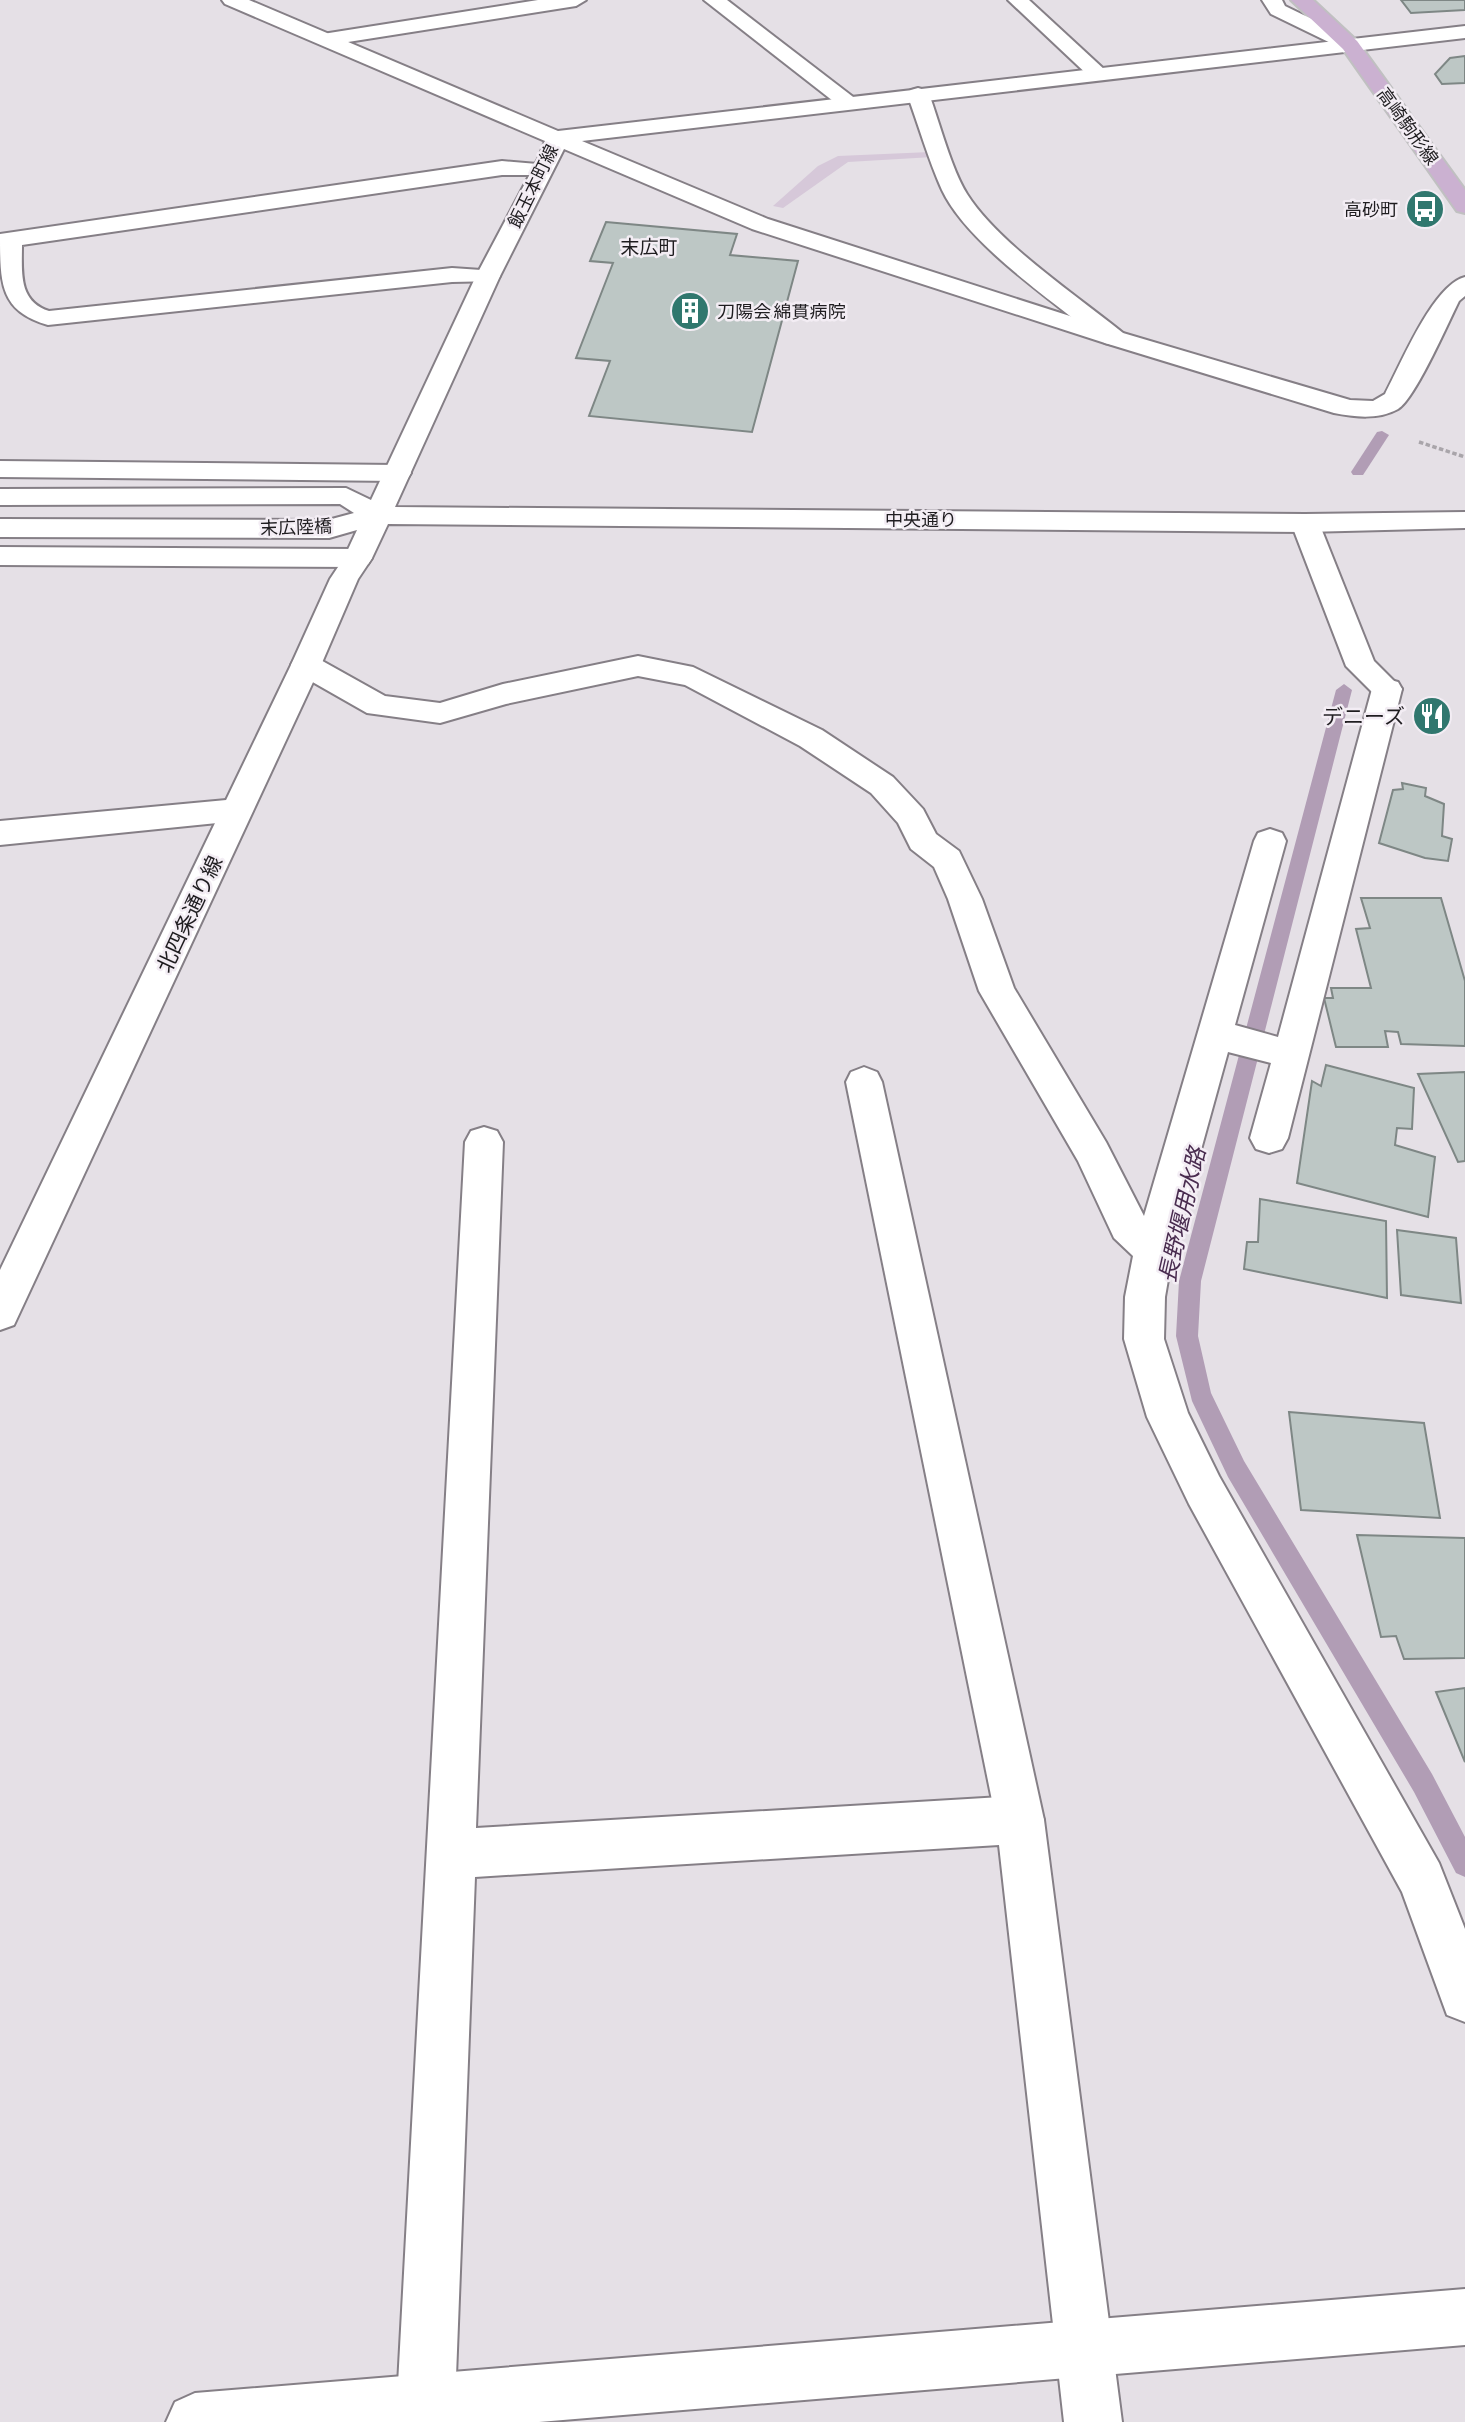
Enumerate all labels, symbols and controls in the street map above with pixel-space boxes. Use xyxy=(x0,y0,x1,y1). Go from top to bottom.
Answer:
street label: 高崎駒形線 xyxy=(1373,83,1443,169)
street label: 飯玉本町線 xyxy=(504,141,562,231)
bus stop icon: 高砂町 xyxy=(1404,188,1446,230)
place label: 高砂町 xyxy=(1344,199,1398,220)
district label: 末広町 xyxy=(620,236,678,258)
building icon: 刀陽会 綿貫病院 xyxy=(669,290,711,332)
place label: 刀陽会 綿貫病院 xyxy=(717,301,845,322)
street label: 中央通り xyxy=(885,509,957,530)
street label: 末広陸橋 xyxy=(260,515,332,539)
restaurant icon: デニーズ xyxy=(1411,695,1453,737)
place label: デニーズ xyxy=(1322,704,1405,728)
street label: 北四条通り線 xyxy=(151,852,227,976)
water label: 長野堰用水路 xyxy=(1154,1143,1211,1285)

